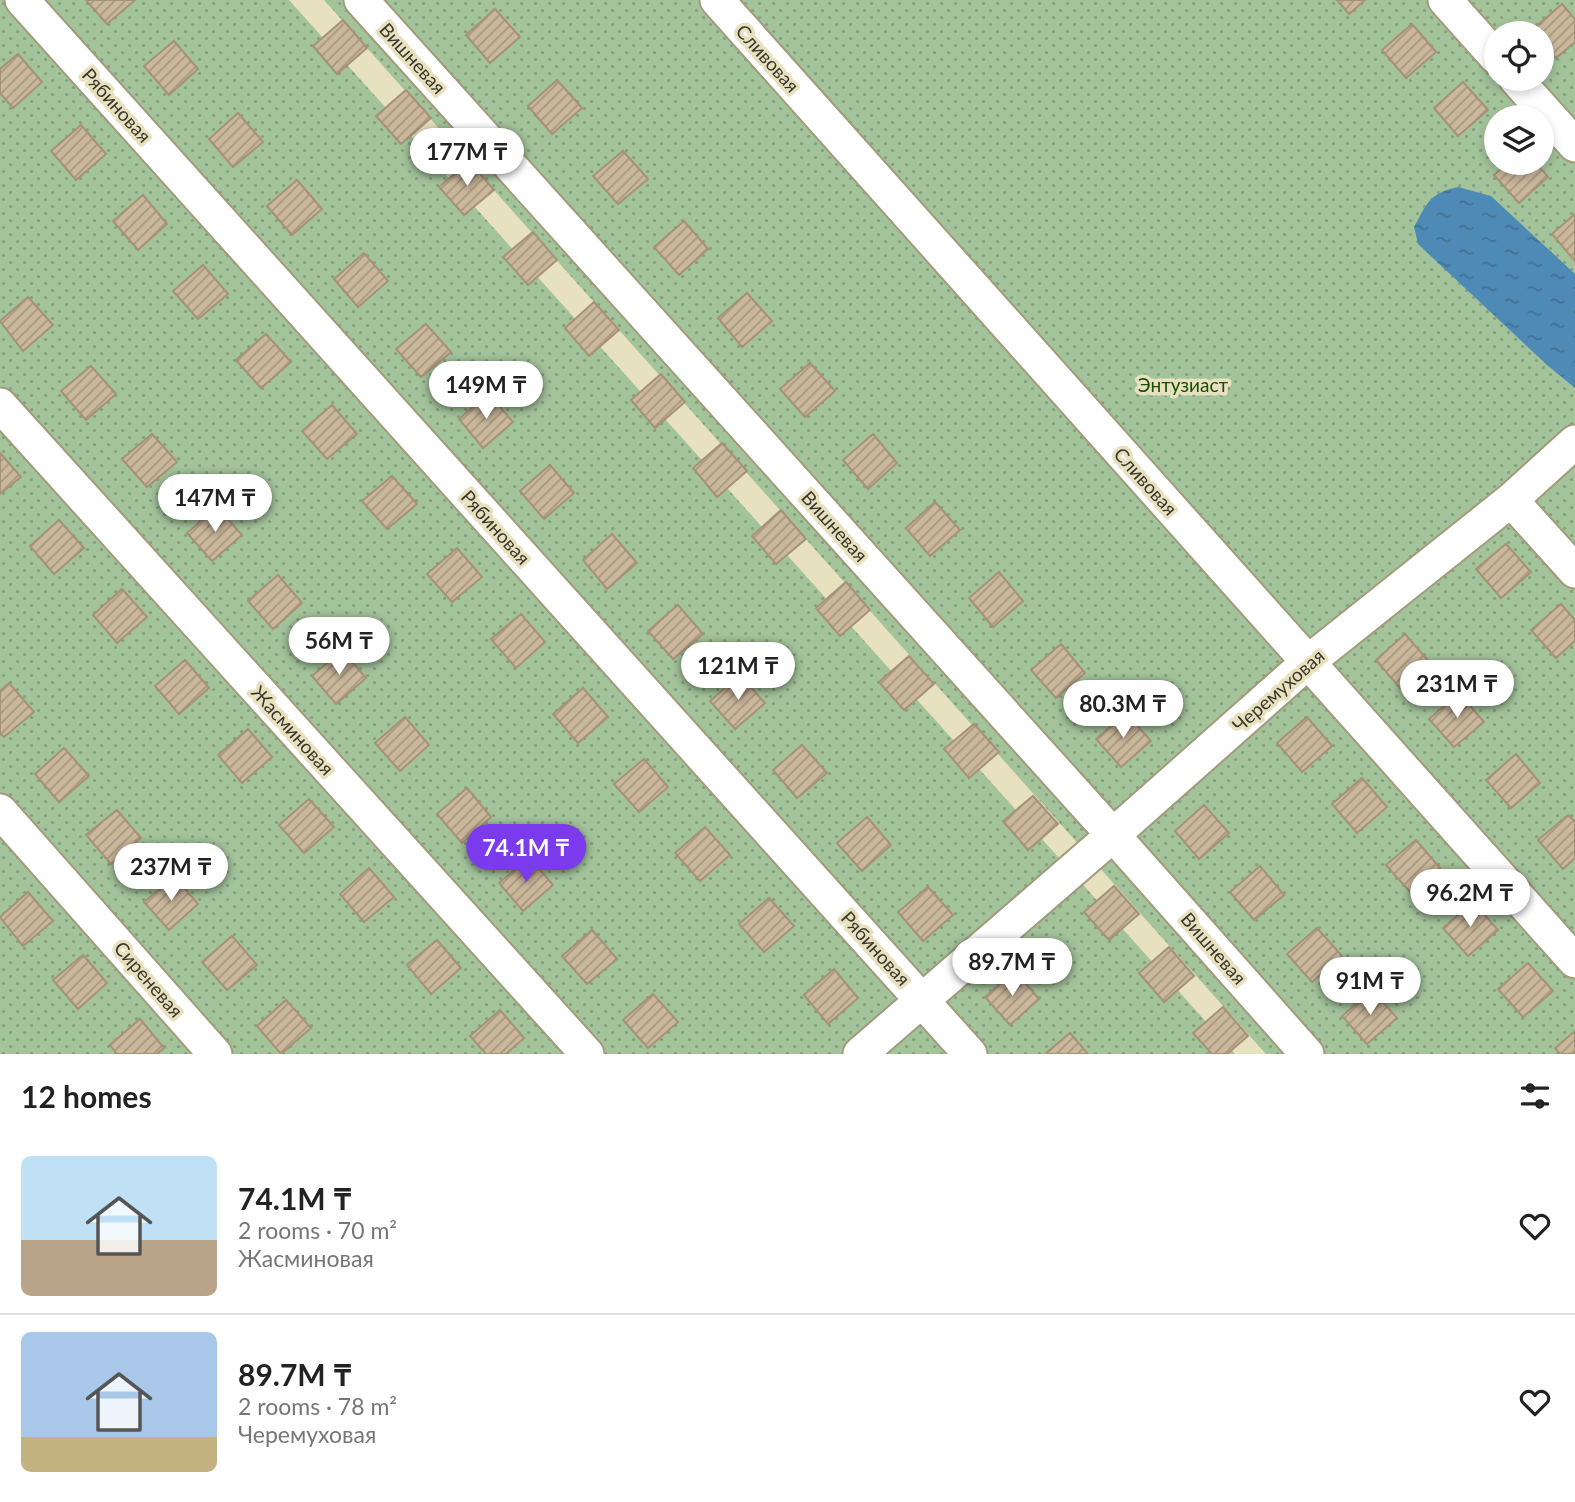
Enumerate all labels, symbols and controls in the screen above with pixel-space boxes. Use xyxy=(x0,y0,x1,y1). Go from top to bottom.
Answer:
street label: Вишневая xyxy=(375,18,451,98)
street label: Сливовая xyxy=(732,19,804,97)
map controls xyxy=(1484,21,1554,175)
button: locate xyxy=(1484,21,1554,91)
street label: Рябиновая xyxy=(78,63,156,147)
button: layers xyxy=(1484,105,1554,175)
pin: 177M ₸ xyxy=(410,128,524,188)
text: 177M ₸ xyxy=(426,137,508,165)
pin: 149M ₸ xyxy=(429,362,543,421)
text: 149M ₸ xyxy=(445,370,527,398)
park label: Энтузиаст xyxy=(1138,373,1229,396)
street label: Сливовая xyxy=(1110,442,1182,520)
pin: 147M ₸ xyxy=(158,475,272,534)
text: 147M ₸ xyxy=(174,483,256,511)
street label: Рябиновая xyxy=(457,485,535,569)
street label: Вишневая xyxy=(797,486,873,566)
pin: 56M ₸ xyxy=(290,618,388,677)
text: 56M ₸ xyxy=(305,626,373,654)
pin: 121M ₸ xyxy=(681,642,795,702)
street label: Черемуховая xyxy=(1227,644,1329,736)
text: 121M ₸ xyxy=(697,651,779,679)
pin: 231M ₸ xyxy=(1400,660,1514,720)
text: 231M ₸ xyxy=(1416,669,1498,697)
pin: 80.3M ₸ xyxy=(1058,680,1188,740)
street label: Жасминовая xyxy=(247,681,339,779)
text: 80.3M ₸ xyxy=(1079,689,1167,717)
pin: 74.1M ₸ xyxy=(461,824,591,884)
text: 74.1M ₸ xyxy=(482,833,570,861)
pin: 237M ₸ xyxy=(114,844,228,903)
text: 237M ₸ xyxy=(130,852,212,880)
pin: 96.2M ₸ xyxy=(1405,870,1535,929)
text: 96.2M ₸ xyxy=(1426,878,1514,906)
street label: Рябиновая xyxy=(837,906,915,990)
street label: Вишневая xyxy=(1177,907,1251,989)
street label: Сиреневая xyxy=(110,936,188,1022)
pin: 89.7M ₸ xyxy=(947,939,1077,998)
text: 89.7M ₸ xyxy=(968,947,1056,975)
pin: 91M ₸ xyxy=(1321,958,1419,1017)
text: 91M ₸ xyxy=(1336,966,1404,994)
icon: filters xyxy=(1516,1077,1554,1115)
text: 12 homes xyxy=(21,1078,152,1114)
text: 74.1M ₸ xyxy=(238,1180,352,1216)
icon: home xyxy=(77,1184,161,1268)
icon: heart xyxy=(1516,1207,1554,1245)
text: 2 rooms · 70 m² xyxy=(238,1216,397,1244)
text: Жасминовая xyxy=(238,1244,374,1272)
text: 89.7M ₸ xyxy=(238,1356,352,1392)
icon: home xyxy=(77,1360,161,1444)
icon: heart xyxy=(1516,1383,1554,1421)
text: 2 rooms · 78 m² xyxy=(238,1392,397,1420)
text: Черемуховая xyxy=(238,1420,376,1448)

